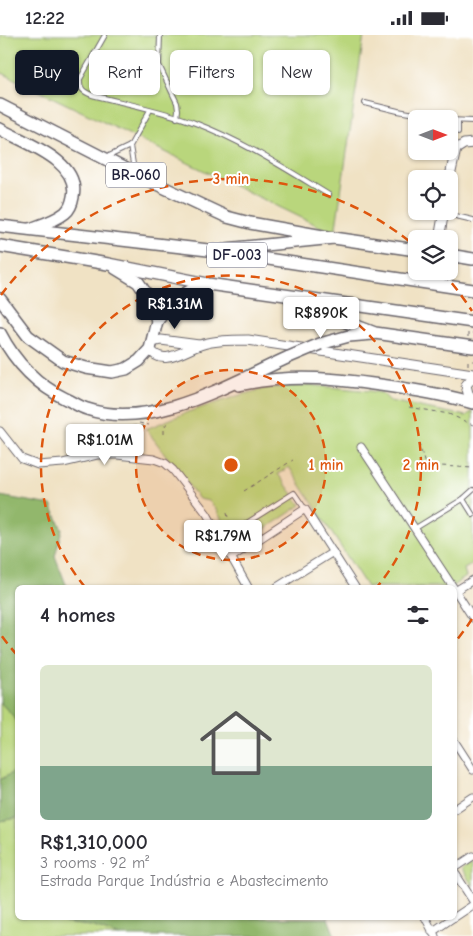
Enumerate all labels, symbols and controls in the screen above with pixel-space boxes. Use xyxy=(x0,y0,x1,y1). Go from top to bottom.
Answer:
text: 12:22 xyxy=(25,7,65,29)
chip: Buy xyxy=(15,50,79,95)
chip: Rent xyxy=(89,50,160,95)
chip: Filters xyxy=(170,50,253,95)
chip: New xyxy=(263,50,330,95)
north arrow xyxy=(408,110,458,160)
map controls xyxy=(408,110,458,280)
road number: BR-060 xyxy=(106,163,166,187)
text: 3 min xyxy=(213,170,249,188)
button: locate xyxy=(408,170,458,220)
button: layers xyxy=(408,230,458,280)
road number: DF-003 xyxy=(207,243,267,267)
pin: R$1.31M xyxy=(129,287,221,330)
text: R$1.31M xyxy=(147,295,203,313)
pin: R$890K xyxy=(280,297,362,339)
text: R$890K xyxy=(294,304,348,322)
pin: R$1.01M xyxy=(59,423,151,466)
text: R$1.01M xyxy=(77,431,133,449)
centre of rings xyxy=(222,456,240,474)
text: 1 min xyxy=(309,456,343,474)
text: 2 min xyxy=(403,456,439,474)
pin: R$1.79M xyxy=(177,519,269,562)
text: R$1.79M xyxy=(195,527,251,545)
icon: filters xyxy=(404,601,432,629)
text: 4 homes xyxy=(40,603,115,627)
icon: home xyxy=(191,698,281,788)
text: R$1,310,000 xyxy=(40,830,148,854)
text: 3 rooms · 92 m² xyxy=(40,854,149,872)
text: Estrada Parque Indústria e Abastecimento xyxy=(40,872,329,890)

